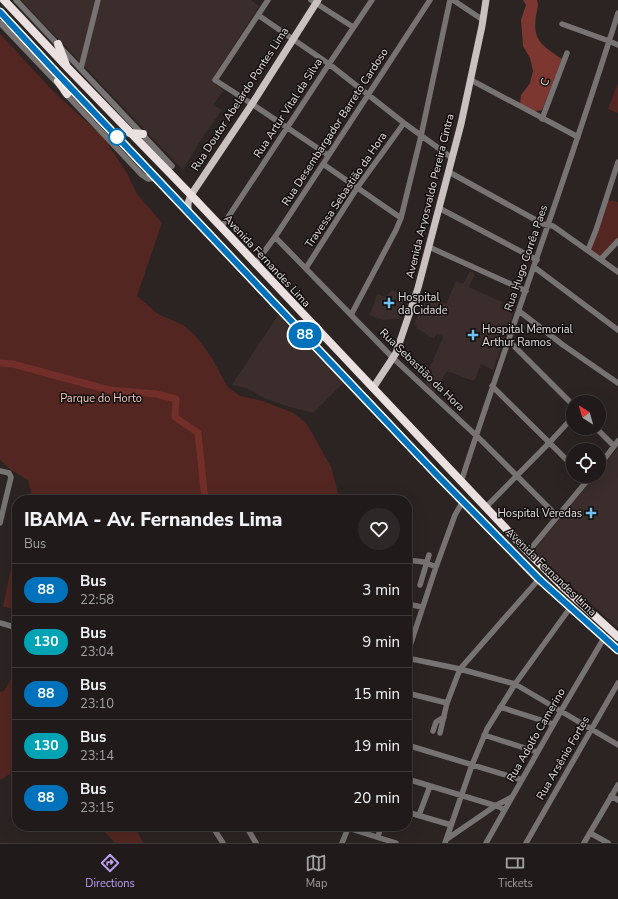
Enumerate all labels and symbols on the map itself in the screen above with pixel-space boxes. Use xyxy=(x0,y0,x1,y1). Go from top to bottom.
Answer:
street label: Rua Doutor Abelardo Pontes Lima xyxy=(188,24,292,174)
street label: Rua Desembargador Barreto Cardoso xyxy=(278,45,392,209)
street label: Rua Artur Vital da Silva xyxy=(250,55,326,161)
street label: C xyxy=(537,76,553,88)
street label: Avenida Aryosvaldo Pereira Cintra xyxy=(402,112,458,280)
unlabelled marker xyxy=(108,128,126,146)
street label: Travessa Sebastião da Hora xyxy=(302,129,391,251)
street label: Rua Hugo Corrêa Paes xyxy=(501,203,551,313)
street label: Avenida Fernandes Lima xyxy=(220,212,314,311)
place label: Hospital da Cidade xyxy=(398,290,448,318)
marker: Hospital da Cidade xyxy=(383,297,395,309)
line badge: 88 xyxy=(287,322,323,348)
place label: Hospital Memorial Arthur Ramos xyxy=(482,322,574,350)
street label: Rua Sebastião da Hora xyxy=(376,325,468,415)
marker: Hospital Memorial Arthur Ramos xyxy=(467,329,479,341)
park label: Parque do Horto xyxy=(60,391,142,406)
north arrow xyxy=(566,395,606,435)
place label: Hospital Veredas xyxy=(497,506,582,521)
marker: Hospital Veredas xyxy=(585,507,597,519)
street label: Avenida Fernandes Lima xyxy=(502,525,600,620)
street label: Rua Adolfo Camerino xyxy=(503,686,569,784)
street label: Rua Arsênio Fortes xyxy=(533,714,593,802)

